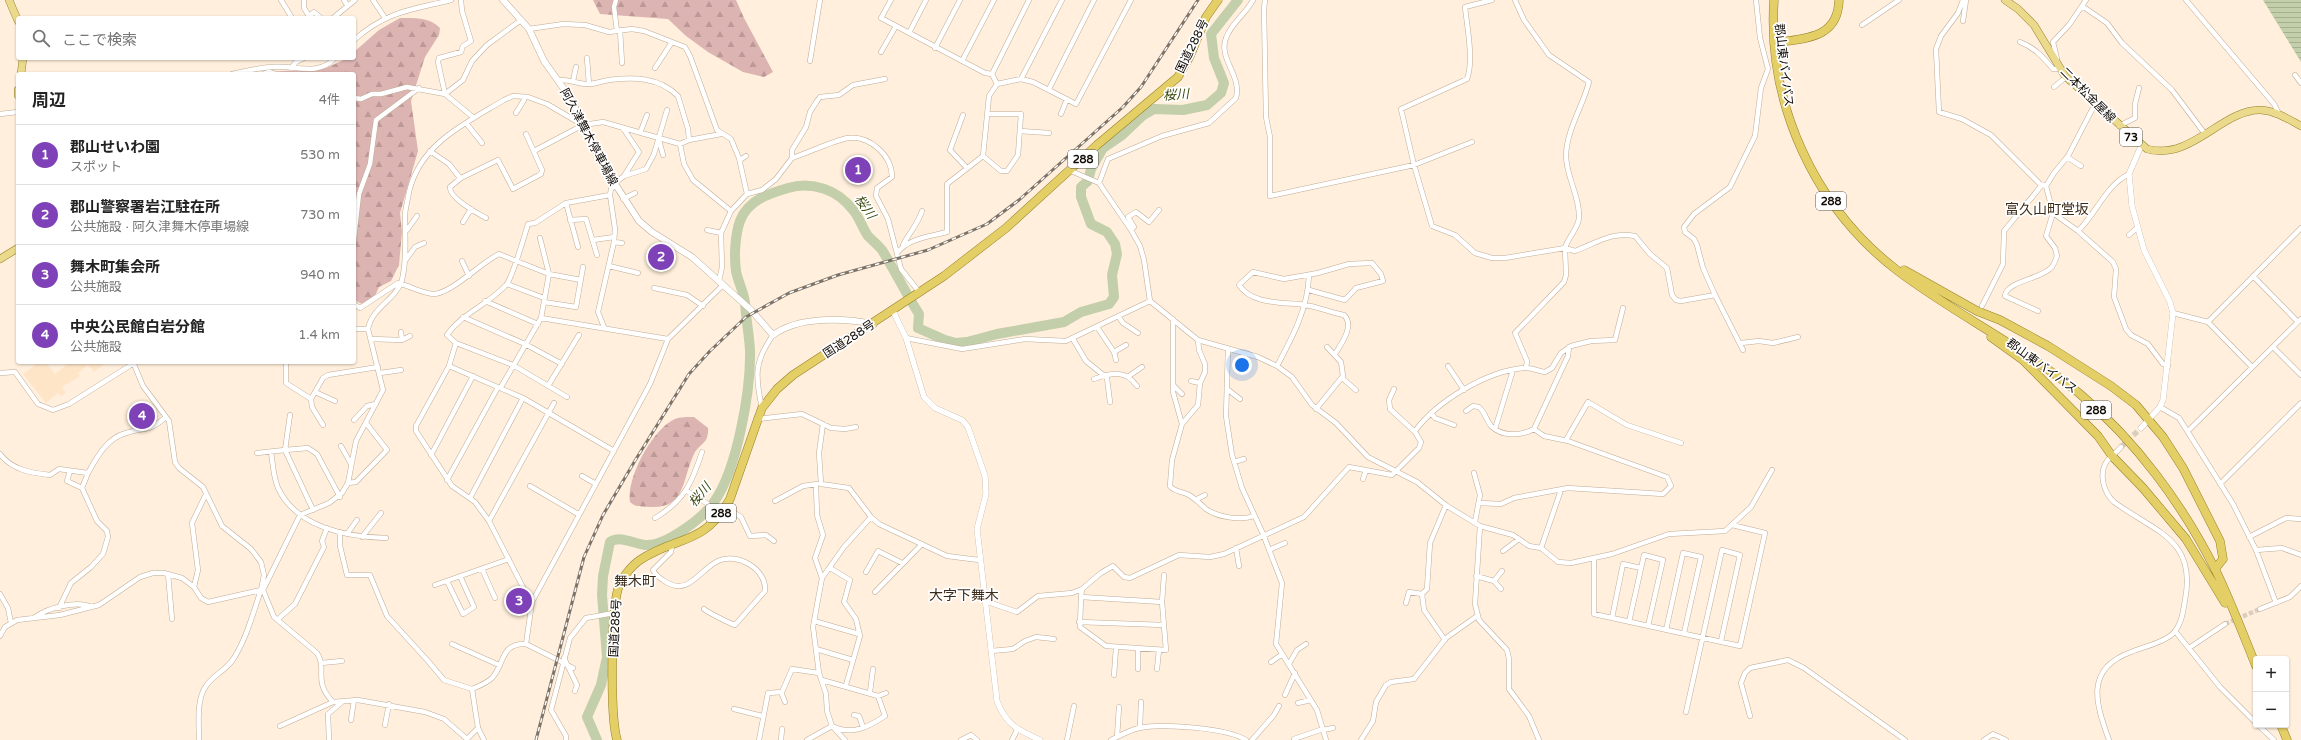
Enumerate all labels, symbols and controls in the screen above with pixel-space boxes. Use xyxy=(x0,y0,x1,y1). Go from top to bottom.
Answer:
search box xyxy=(16,16,356,60)
street label: 国道288号 xyxy=(1173,17,1211,75)
street label: 郡山東バイパス xyxy=(1772,23,1796,107)
icon: search xyxy=(30,27,52,49)
text: ここで検索 xyxy=(62,31,137,49)
street label: 二本松金屋線 xyxy=(2058,65,2118,125)
street label: 阿久津舞木停車場線 xyxy=(557,86,621,188)
water label: 桜川 xyxy=(1162,86,1192,104)
text: 周辺 xyxy=(32,90,66,111)
text: 4件 xyxy=(319,92,340,108)
road number: 73 xyxy=(2120,128,2142,146)
text: 郡山せいわ園 xyxy=(70,138,160,156)
text: 1 xyxy=(41,147,49,163)
text: 530 m xyxy=(300,147,340,163)
road number: 288 xyxy=(1068,150,1098,168)
pin: 1 xyxy=(845,155,871,185)
text: スポット xyxy=(70,159,122,175)
water label: 桜川 xyxy=(851,192,880,224)
road number: 288 xyxy=(1816,192,1846,210)
text: 郡山警察署岩江駐在所 xyxy=(70,198,220,216)
district label: 富久山町堂坂 xyxy=(2005,201,2089,218)
text: 2 xyxy=(41,207,49,223)
text: 730 m xyxy=(300,207,340,223)
text: 公共施設 · 阿久津舞木停車場線 xyxy=(70,219,249,235)
pin: 2 xyxy=(648,242,674,272)
text: 舞木町集会所 xyxy=(70,258,160,276)
text: 3 xyxy=(41,267,49,283)
text: 940 m xyxy=(300,267,340,283)
text: 公共施設 xyxy=(70,279,122,295)
street label: 国道288号 xyxy=(821,317,877,361)
text: 中央公民館白岩分館 xyxy=(70,318,205,336)
text: 4 xyxy=(41,327,49,343)
text: 1.4 km xyxy=(298,327,340,343)
street label: 郡山東バイパス xyxy=(2004,336,2080,396)
text: 公共施設 xyxy=(70,339,122,355)
your location xyxy=(1232,355,1252,375)
pin: 4 xyxy=(129,401,155,431)
road number: 288 xyxy=(2081,401,2111,419)
water label: 桜川 xyxy=(685,478,716,510)
road number: 288 xyxy=(706,504,736,522)
district label: 舞木町 xyxy=(614,573,656,590)
pin: 3 xyxy=(506,586,532,616)
district label: 大字下舞木 xyxy=(929,587,999,604)
street label: 国道288号 xyxy=(606,598,624,658)
map controls xyxy=(2253,656,2289,728)
button: + xyxy=(2253,656,2289,692)
button: − xyxy=(2253,692,2289,728)

